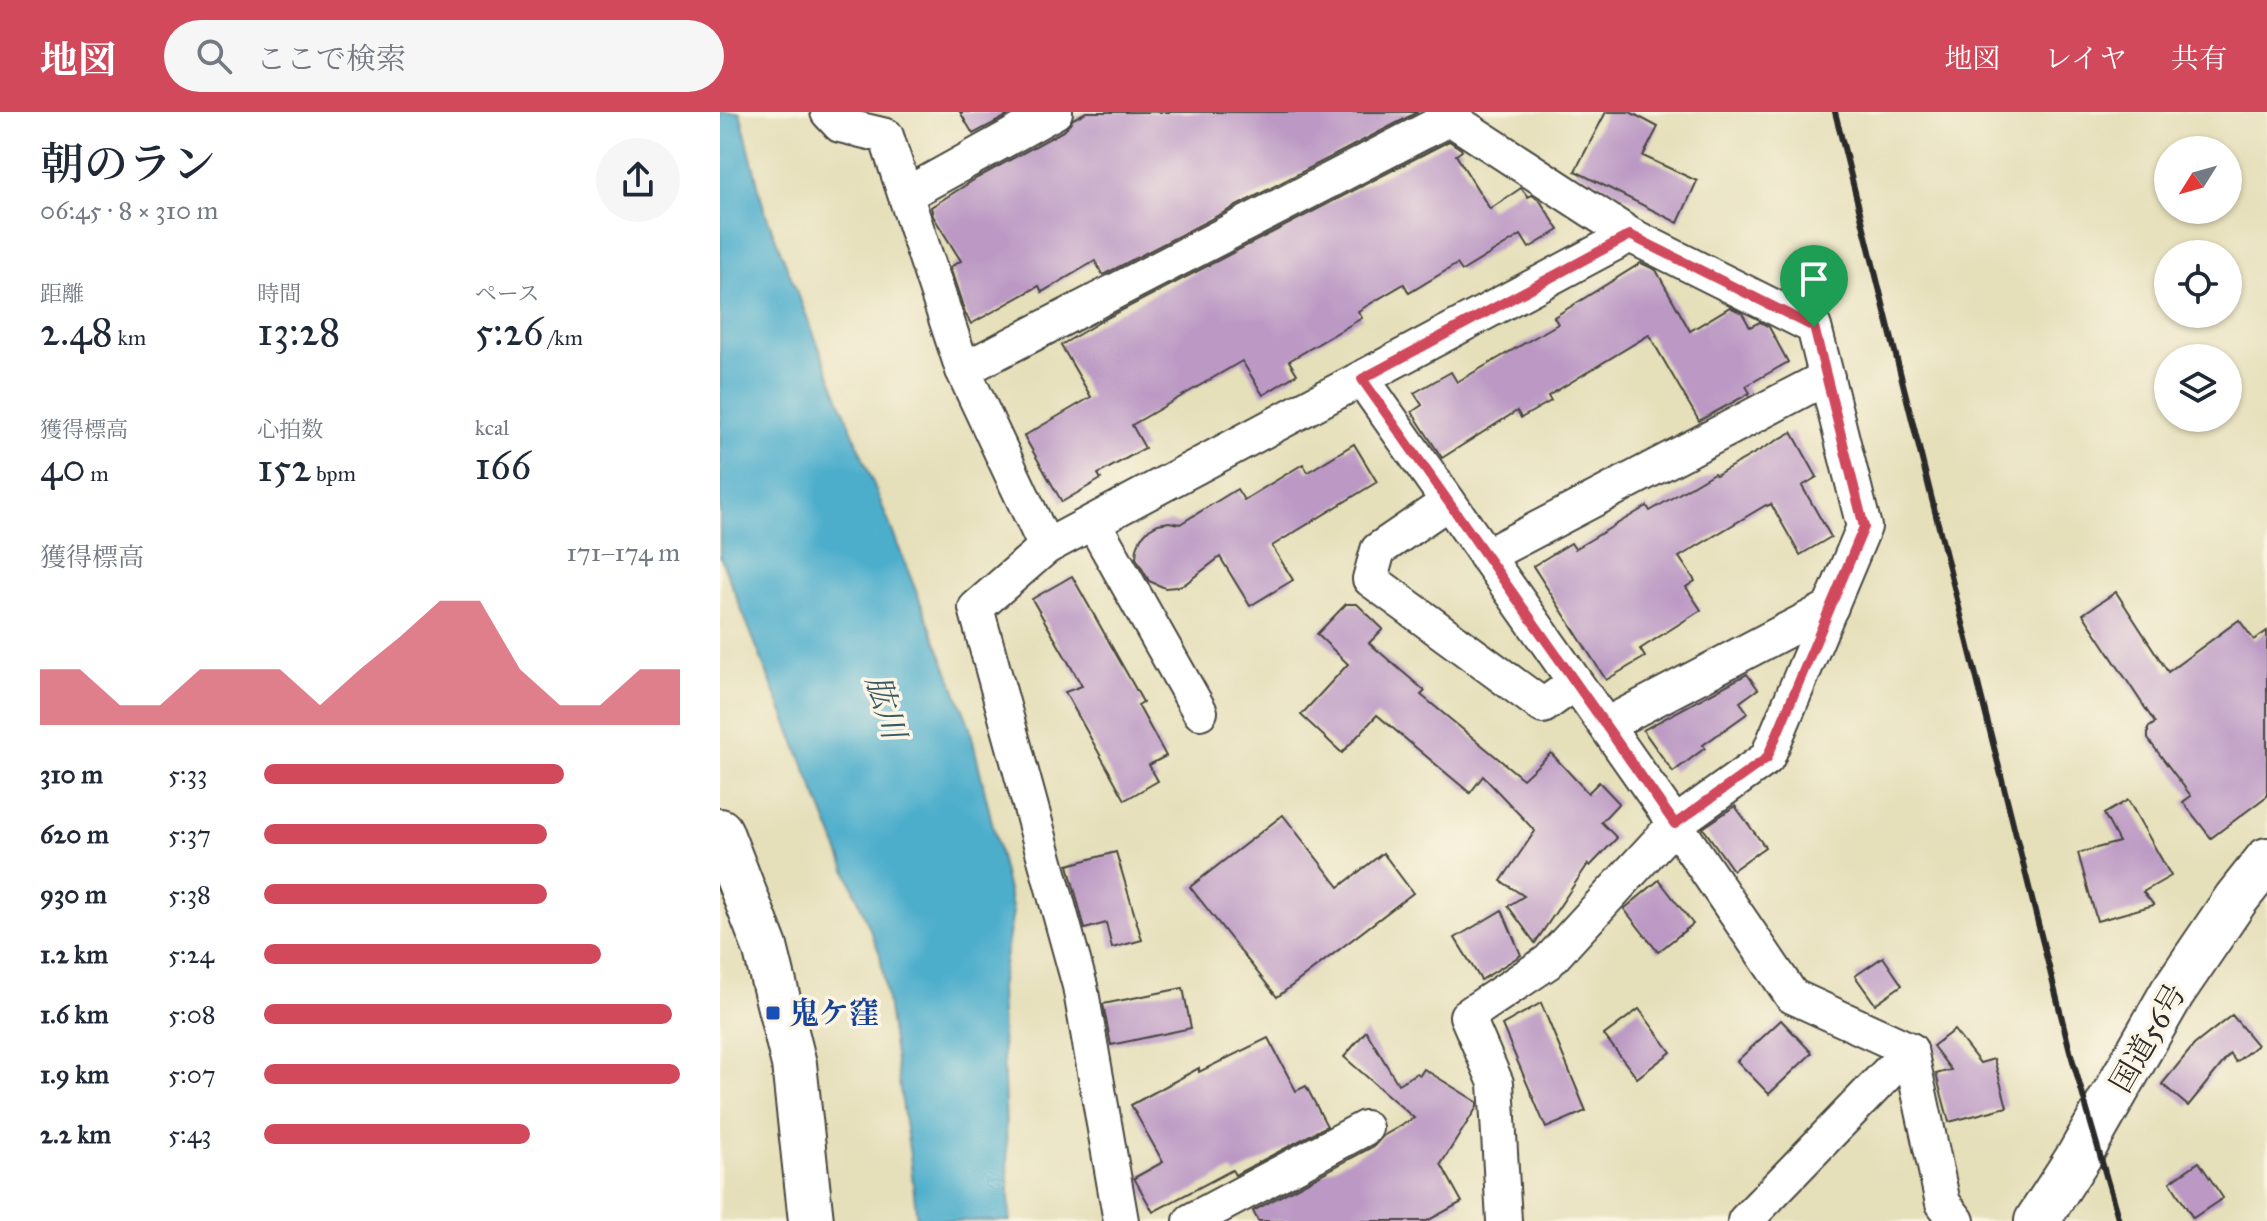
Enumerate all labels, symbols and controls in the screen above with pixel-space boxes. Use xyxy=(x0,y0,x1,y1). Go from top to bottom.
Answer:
search box xyxy=(164,20,724,92)
icon: search xyxy=(192,34,236,78)
text: 地図 xyxy=(40,37,116,83)
text: ここで検索 xyxy=(256,41,406,77)
text: 地図 xyxy=(1944,41,2000,76)
text: レイヤ xyxy=(2044,41,2127,76)
text: 共有 xyxy=(2171,41,2227,76)
north arrow xyxy=(2154,136,2242,224)
map controls xyxy=(2154,136,2242,432)
text: 朝のラン xyxy=(40,137,216,191)
button: share xyxy=(596,138,680,222)
text: 06:45 · 8 × 310 m xyxy=(40,194,218,226)
button: locate xyxy=(2154,240,2242,328)
pin xyxy=(1780,245,1848,327)
icon: arrive xyxy=(1792,257,1836,301)
text: 距離 xyxy=(40,280,84,307)
text: 時間 xyxy=(257,280,301,307)
text: ペース xyxy=(475,280,540,307)
text: 2.48 xyxy=(40,307,113,356)
text: 13:28 xyxy=(257,307,340,356)
text: 5:26 xyxy=(475,307,544,356)
text: km xyxy=(113,324,146,351)
text: /km xyxy=(544,324,583,351)
button: layers xyxy=(2154,344,2242,432)
text: kcal xyxy=(475,414,509,441)
text: 獲得標高 xyxy=(40,416,128,443)
text: 心拍数 xyxy=(257,416,323,443)
text: 166 xyxy=(475,441,531,490)
text: 40 xyxy=(40,443,86,492)
text: 152 xyxy=(257,443,311,492)
text: m xyxy=(86,460,109,487)
text: bpm xyxy=(311,460,356,487)
text: 171–174 m xyxy=(567,536,680,568)
text: 獲得標高 xyxy=(40,541,144,573)
water label: 肱川 xyxy=(858,671,914,746)
text: 310 m xyxy=(40,758,103,790)
text: 5:33 xyxy=(168,758,207,790)
text: 620 m xyxy=(40,818,109,850)
text: 5:37 xyxy=(168,818,211,850)
text: 930 m xyxy=(40,878,107,910)
text: 5:38 xyxy=(168,878,211,910)
text: 1.2 km xyxy=(40,938,108,970)
text: 5:24 xyxy=(168,938,214,970)
street label: 国道56号 xyxy=(2103,977,2193,1099)
place label: 鬼ケ窪 xyxy=(789,995,879,1031)
text: 1.6 km xyxy=(40,998,109,1030)
text: 5:08 xyxy=(168,998,216,1030)
marker: 鬼ケ窪 xyxy=(764,1004,782,1022)
text: 1.9 km xyxy=(40,1058,109,1090)
text: 5:07 xyxy=(168,1058,216,1090)
text: 2.2 km xyxy=(40,1118,111,1150)
text: 5:43 xyxy=(168,1118,212,1150)

